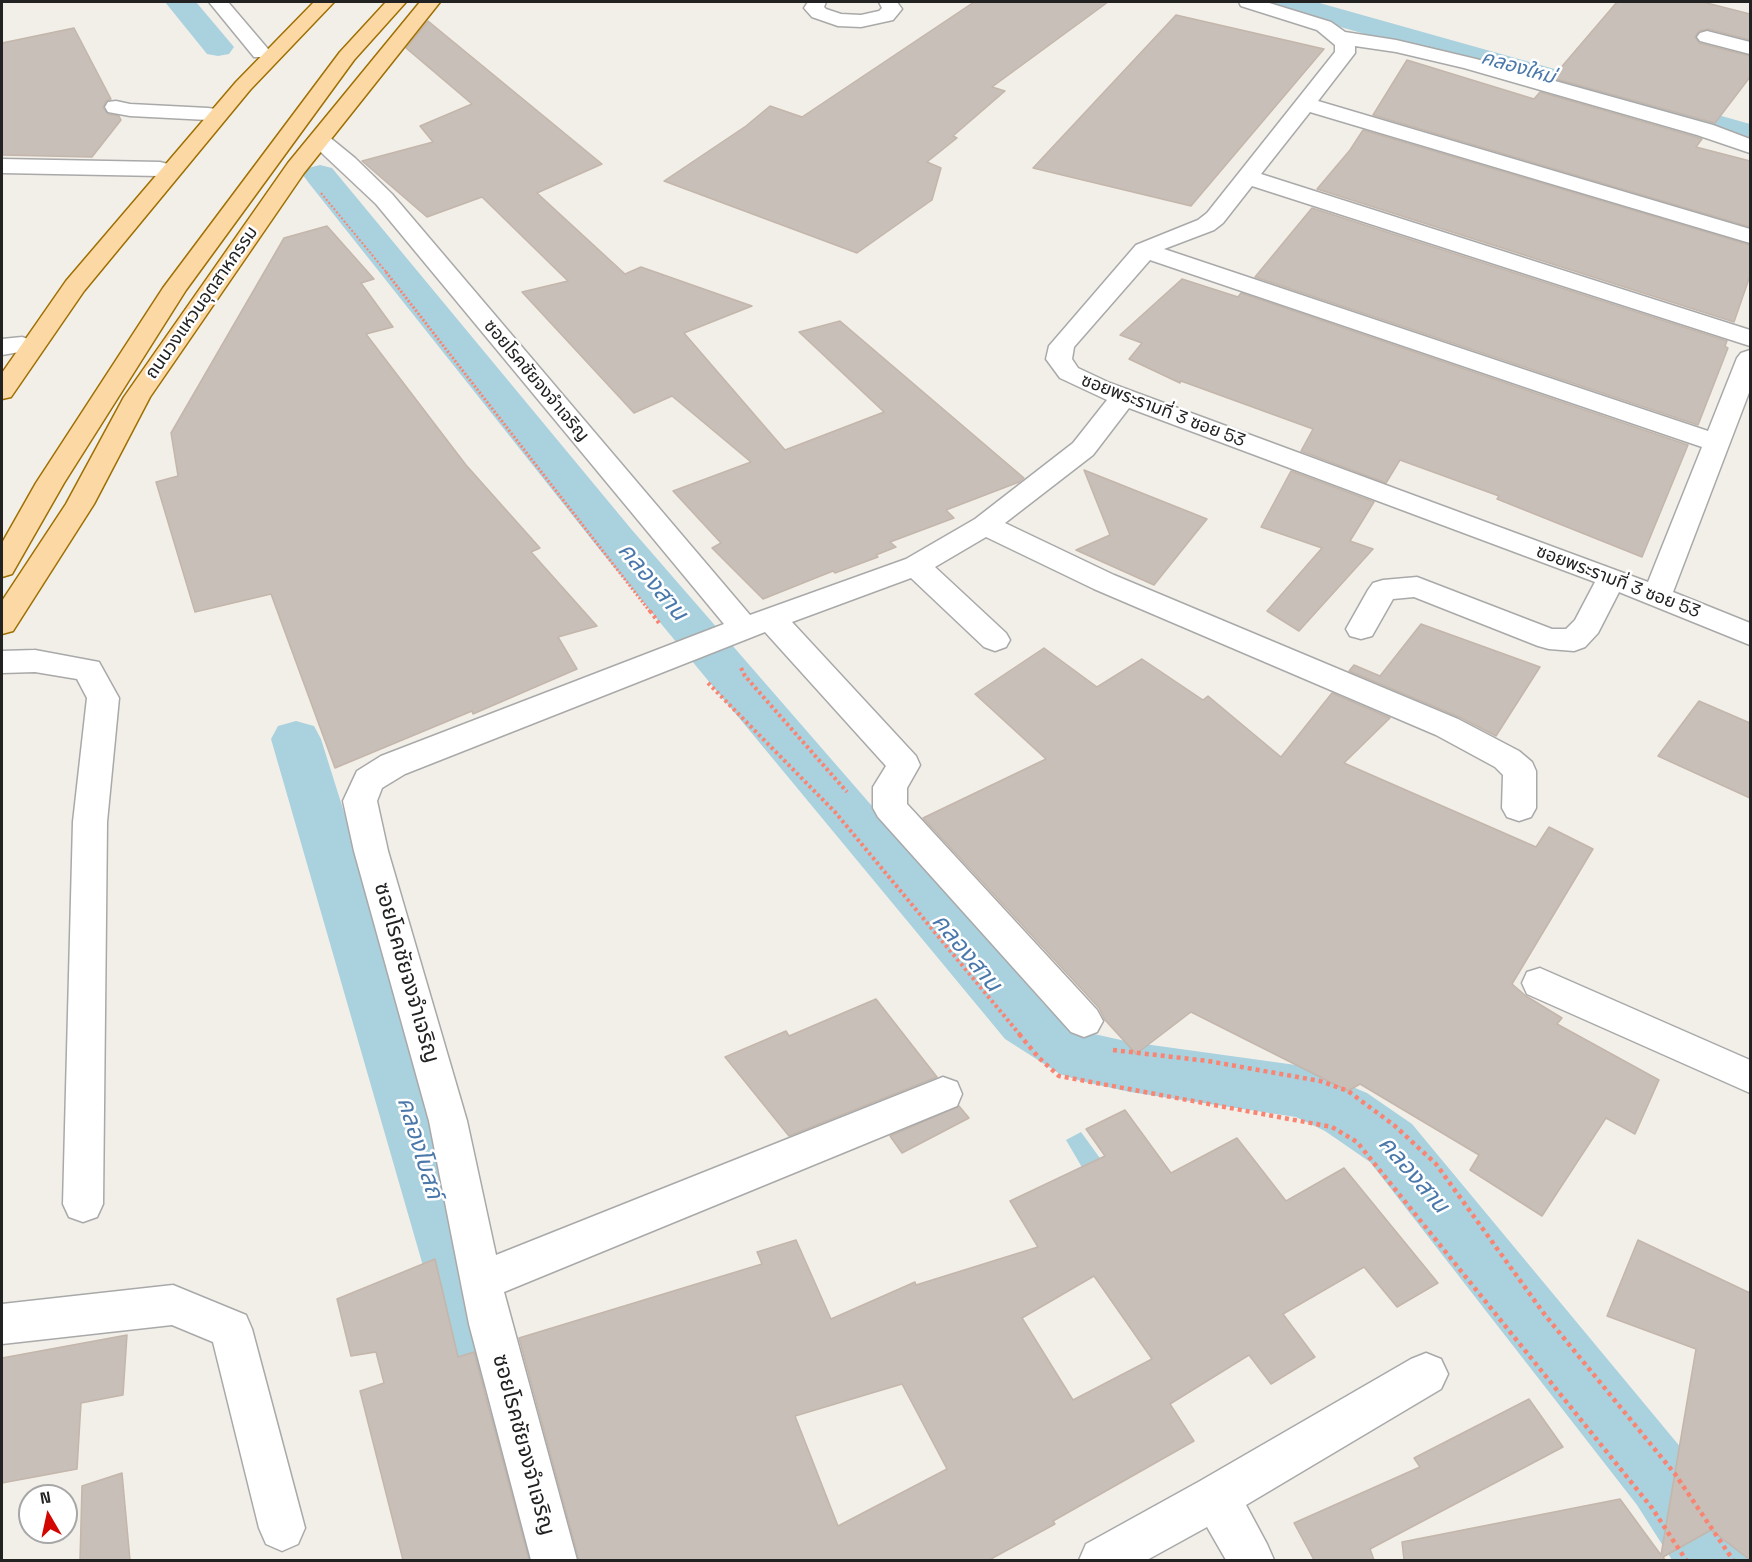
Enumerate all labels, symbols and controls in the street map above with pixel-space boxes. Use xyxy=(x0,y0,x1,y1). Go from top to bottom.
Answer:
water label: คลองใหม่ xyxy=(1478,46,1558,90)
street label: ถนนวงแหวนอุตสาหกรรม xyxy=(141,222,263,384)
street label: ซอยโรคชัยจงจำเจริญ xyxy=(479,316,593,446)
street label: ซอยพระรามที่ 3 ซอย 53 xyxy=(1078,370,1248,452)
water label: คลองสาน xyxy=(611,537,693,627)
street label: ซอยพระรามที่ 3 ซอย 53 xyxy=(1533,541,1703,623)
street label: ซอยโรคชัยจงจำเจริญ xyxy=(368,880,444,1066)
water label: คลองสาน xyxy=(925,908,1007,998)
water label: คลองโบสถ์ xyxy=(390,1094,448,1202)
water label: คลองสาน xyxy=(1372,1130,1454,1220)
street label: ซอยโรคชัยจงจำเจริญ xyxy=(486,1352,560,1538)
north arrow xyxy=(18,1484,78,1544)
text: N xyxy=(38,1486,52,1509)

